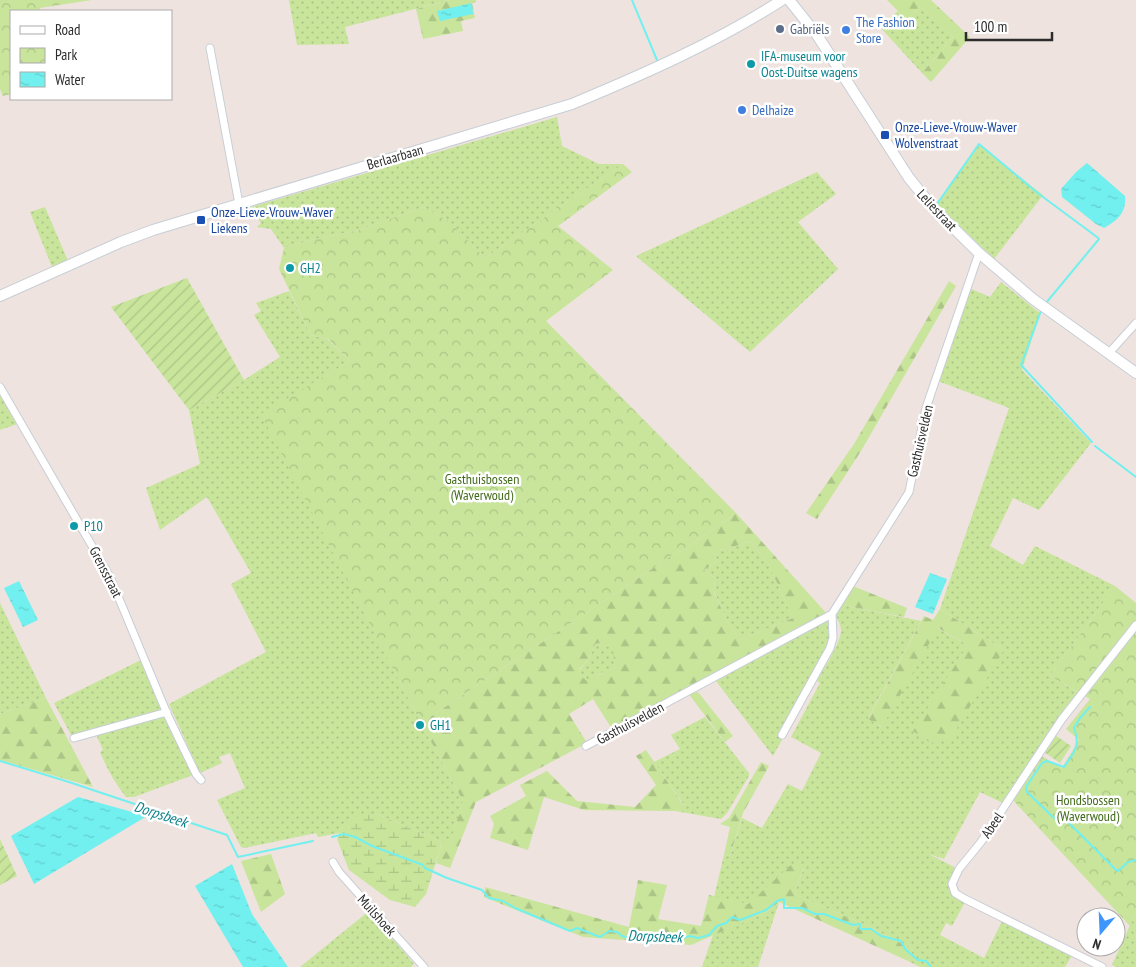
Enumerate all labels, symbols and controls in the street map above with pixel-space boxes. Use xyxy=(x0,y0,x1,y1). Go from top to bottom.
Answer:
legend xyxy=(10,10,172,100)
scale bar xyxy=(966,10,1052,42)
place label: The Fashion Store xyxy=(856,13,915,47)
text: 100 m xyxy=(974,17,1007,36)
text: Road xyxy=(55,20,81,39)
place label: Gabriëls xyxy=(790,20,829,38)
marker: Gabriëls xyxy=(774,23,786,35)
marker: The Fashion Store xyxy=(840,24,852,36)
text: Park xyxy=(55,45,77,64)
place label: IFA-museum voor Oost-Duitse wagens xyxy=(761,47,858,81)
marker: IFA-museum voor Oost-Duitse wagens xyxy=(745,58,757,70)
text: Water xyxy=(55,70,86,89)
place label: Delhaize xyxy=(752,101,794,119)
marker: Delhaize xyxy=(736,104,748,116)
place label: Onze-Lieve-Vrouw-Waver Wolvenstraat xyxy=(895,118,1017,152)
marker: Onze-Lieve-Vrouw-Waver Wolvenstraat xyxy=(879,129,891,141)
street label: Berlaarbaan xyxy=(365,140,425,174)
street label: Leliestraat xyxy=(913,185,961,235)
place label: Onze-Lieve-Vrouw-Waver Liekens xyxy=(211,203,333,237)
marker: Onze-Lieve-Vrouw-Waver Liekens xyxy=(195,214,207,226)
place label: GH2 xyxy=(300,259,321,277)
marker: GH2 xyxy=(284,262,296,274)
street label: Gasthuisvelden xyxy=(903,403,937,479)
park label: Gasthuisbossen (Waverwoud) xyxy=(445,470,519,504)
place label: P10 xyxy=(84,517,103,535)
marker: P10 xyxy=(68,520,80,532)
street label: Grensstraat xyxy=(86,543,127,601)
street label: Gasthuisvelden xyxy=(593,698,667,748)
place label: GH1 xyxy=(430,716,451,734)
marker: GH1 xyxy=(414,719,426,731)
park label: Hondsbossen (Waverwoud) xyxy=(1056,791,1120,825)
water label: Dorpsbeek xyxy=(132,797,192,832)
street label: Abeel xyxy=(977,808,1008,841)
street label: Muilshoek xyxy=(354,891,401,940)
north arrow xyxy=(1076,907,1126,957)
water label: Dorpsbeek xyxy=(627,926,685,947)
text: N xyxy=(1090,935,1103,954)

